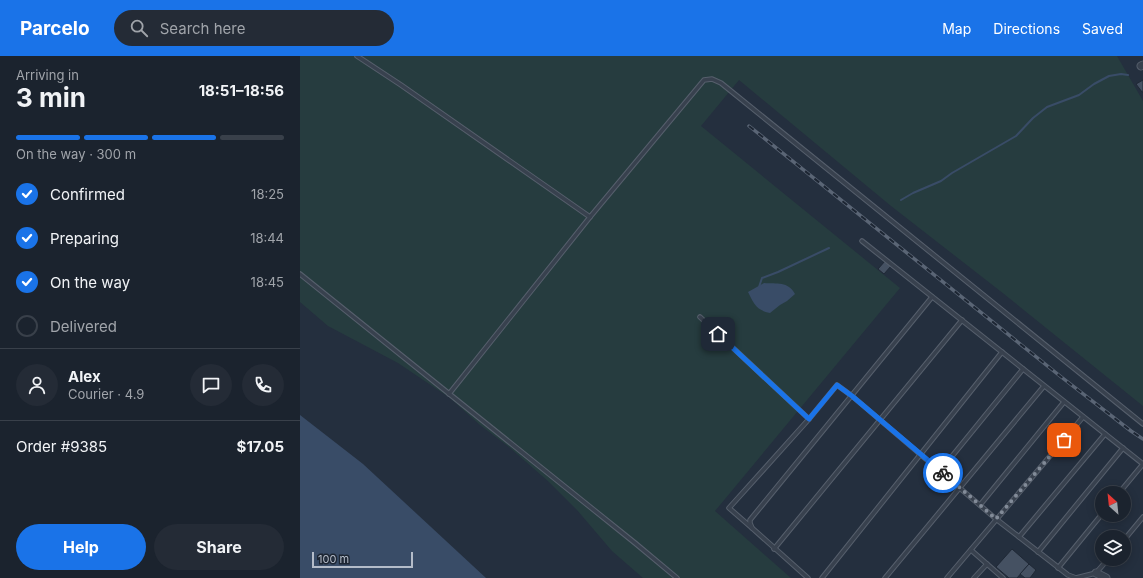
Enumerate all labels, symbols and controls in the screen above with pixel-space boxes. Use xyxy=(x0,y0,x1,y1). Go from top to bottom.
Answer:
search box xyxy=(114,10,394,46)
text: Parcelo xyxy=(20,17,90,40)
icon: search xyxy=(128,17,150,39)
text: Search here xyxy=(160,19,245,38)
text: Map xyxy=(942,20,971,37)
text: Directions xyxy=(993,20,1060,37)
text: Saved xyxy=(1082,20,1123,37)
text: Arriving in xyxy=(16,67,79,83)
text: 18:51–18:56 xyxy=(199,81,284,100)
text: 3 min xyxy=(16,82,86,113)
text: On the way · 300 m xyxy=(16,146,136,162)
icon: check xyxy=(16,183,38,205)
text: Confirmed xyxy=(50,185,125,204)
text: 18:25 xyxy=(251,186,284,202)
icon: check xyxy=(16,227,38,249)
text: Preparing xyxy=(50,229,119,248)
text: 18:44 xyxy=(250,230,284,246)
icon: check xyxy=(16,271,38,293)
text: On the way xyxy=(50,273,130,292)
text: 18:45 xyxy=(251,274,284,290)
text: Delivered xyxy=(50,317,117,336)
pin xyxy=(701,317,735,351)
icon: home xyxy=(707,323,729,345)
button: person xyxy=(16,364,58,406)
button: chat xyxy=(190,364,232,406)
button: phone xyxy=(242,364,284,406)
text: Alex xyxy=(68,367,101,386)
text: Courier · 4.9 xyxy=(68,386,144,402)
pin xyxy=(1047,423,1081,457)
icon: bag xyxy=(1053,429,1075,451)
text: Order #9385 xyxy=(16,437,107,456)
text: $17.05 xyxy=(237,437,284,456)
courier xyxy=(923,453,963,493)
icon: bike xyxy=(932,462,954,484)
north arrow xyxy=(1095,486,1131,522)
map controls xyxy=(1095,486,1131,566)
button: Help xyxy=(16,524,146,570)
button: Share xyxy=(154,524,284,570)
button: layers xyxy=(1095,530,1131,566)
scale bar xyxy=(312,550,413,569)
text: 100 m xyxy=(318,552,349,566)

